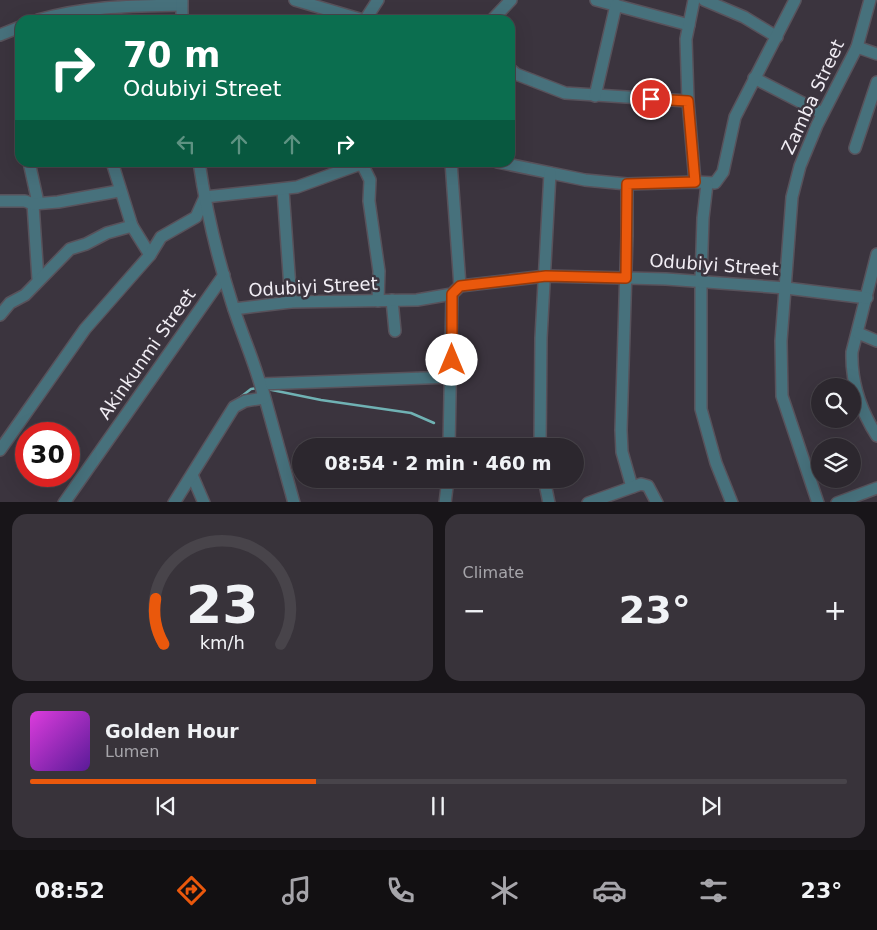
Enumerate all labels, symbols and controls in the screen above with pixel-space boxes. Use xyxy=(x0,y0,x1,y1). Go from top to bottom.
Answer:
icon: right xyxy=(40,35,105,100)
text: 70 m xyxy=(123,35,220,75)
street label: Zamba Street xyxy=(777,36,848,157)
text: Odubiyi Street xyxy=(123,76,281,101)
pin xyxy=(630,78,672,120)
icon: arrive xyxy=(637,85,665,113)
icon: left xyxy=(172,130,200,158)
icon: ahead xyxy=(225,130,253,158)
icon: ahead xyxy=(278,130,306,158)
icon: right xyxy=(331,130,359,158)
street label: Odubiyi Street xyxy=(649,250,779,279)
street label: Odubiyi Street xyxy=(248,273,378,300)
street label: Akinkunmi Street xyxy=(94,284,200,423)
position arrow xyxy=(425,333,477,385)
map controls xyxy=(811,378,861,488)
button: search xyxy=(811,378,861,428)
speed limit sign: 30 xyxy=(15,422,80,487)
button: layers xyxy=(811,438,861,488)
text: 08:54 · 2 min · 460 m xyxy=(324,452,552,474)
text: Climate xyxy=(463,563,524,582)
text: 23 xyxy=(186,575,258,635)
text: 23° xyxy=(619,588,691,632)
text: − xyxy=(463,594,486,627)
text: + xyxy=(824,594,847,627)
text: km/h xyxy=(200,632,245,653)
text: Golden Hour xyxy=(105,720,239,742)
text: Lumen xyxy=(105,742,159,761)
icon: previous xyxy=(152,792,180,820)
icon: pause xyxy=(424,792,452,820)
icon: next xyxy=(697,792,725,820)
icon: directions xyxy=(174,873,209,908)
icon: music xyxy=(279,873,314,908)
icon: phone xyxy=(383,873,418,908)
icon: climate xyxy=(487,873,522,908)
icon: car xyxy=(592,873,627,908)
icon: filters xyxy=(696,873,731,908)
text: 08:52 xyxy=(35,878,105,903)
text: 23° xyxy=(801,878,842,903)

